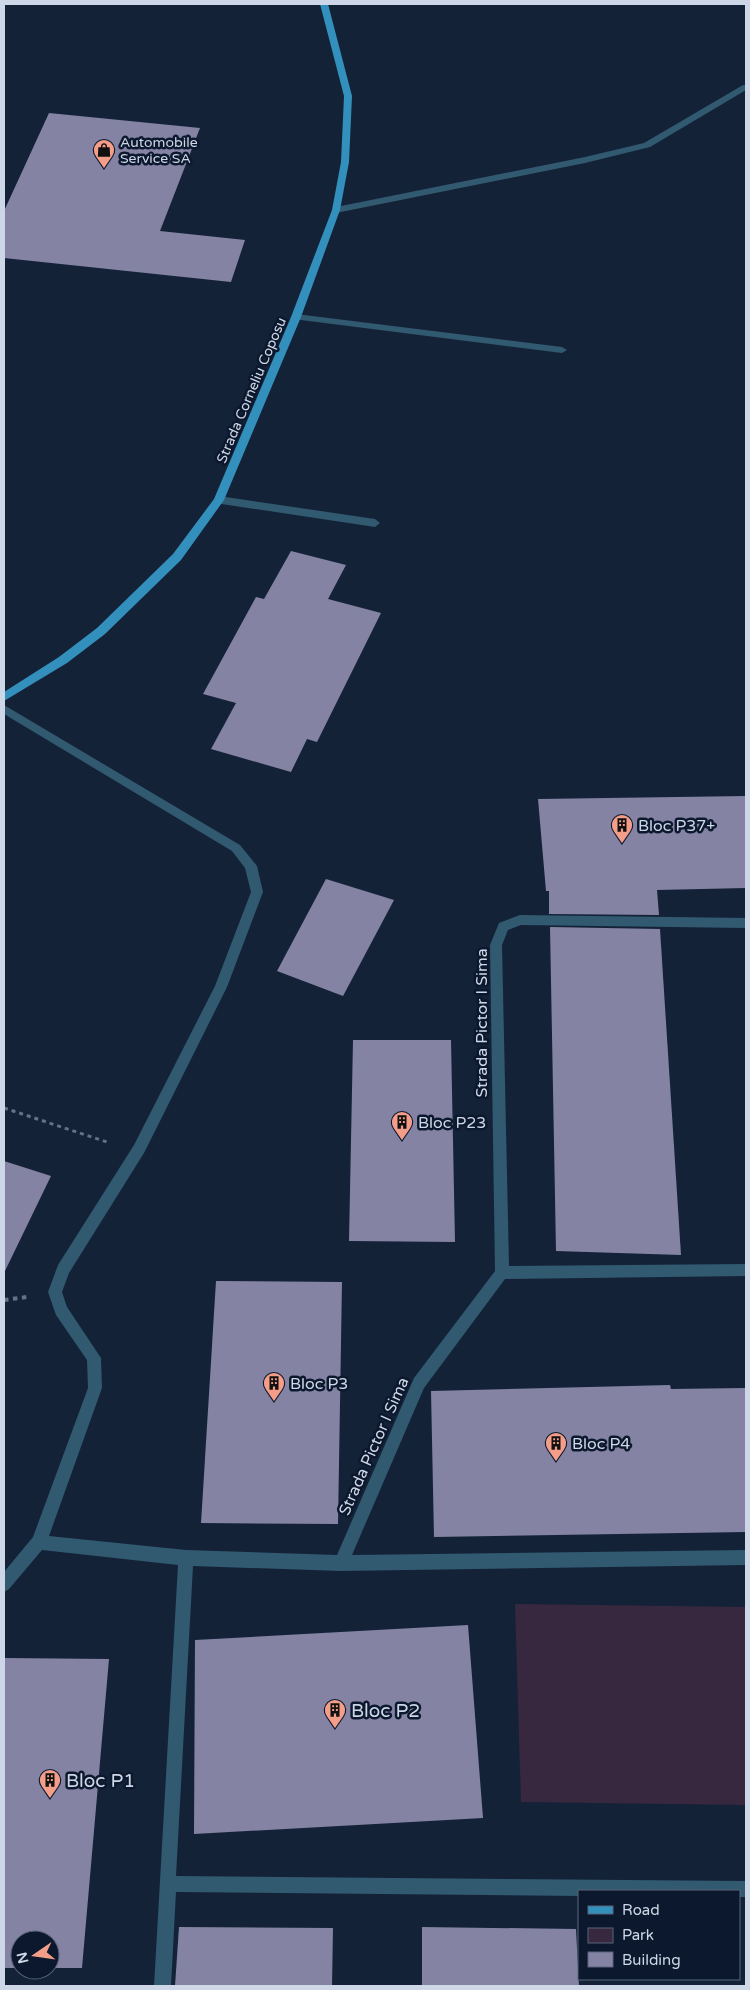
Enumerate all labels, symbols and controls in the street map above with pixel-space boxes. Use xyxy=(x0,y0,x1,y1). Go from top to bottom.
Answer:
place label: Automobile Service SA xyxy=(120,134,198,167)
shop icon: Automobile Service SA xyxy=(92,138,116,169)
street label: Strada Corneliu Coposu xyxy=(213,315,290,466)
building icon: Bloc P37+ xyxy=(610,813,634,844)
place label: Bloc P37+ xyxy=(638,816,715,836)
street label: Strada Pictor I Sima xyxy=(472,948,492,1098)
building icon: Bloc P23 xyxy=(390,1110,414,1141)
place label: Bloc P23 xyxy=(418,1113,486,1133)
building icon: Bloc P3 xyxy=(262,1371,286,1402)
place label: Bloc P3 xyxy=(290,1374,348,1394)
street label: Strada Pictor I Sima xyxy=(334,1374,413,1519)
building icon: Bloc P4 xyxy=(544,1431,568,1462)
place label: Bloc P4 xyxy=(572,1434,630,1454)
building icon: Bloc P2 xyxy=(323,1698,347,1729)
place label: Bloc P2 xyxy=(351,1700,420,1722)
building icon: Bloc P1 xyxy=(38,1768,62,1799)
place label: Bloc P1 xyxy=(66,1770,135,1792)
legend xyxy=(578,1890,740,1980)
text: Road xyxy=(622,1901,660,1919)
text: Park xyxy=(622,1926,654,1944)
north arrow xyxy=(10,1930,60,1980)
text: N xyxy=(13,1950,32,1965)
text: Building xyxy=(622,1951,681,1969)

